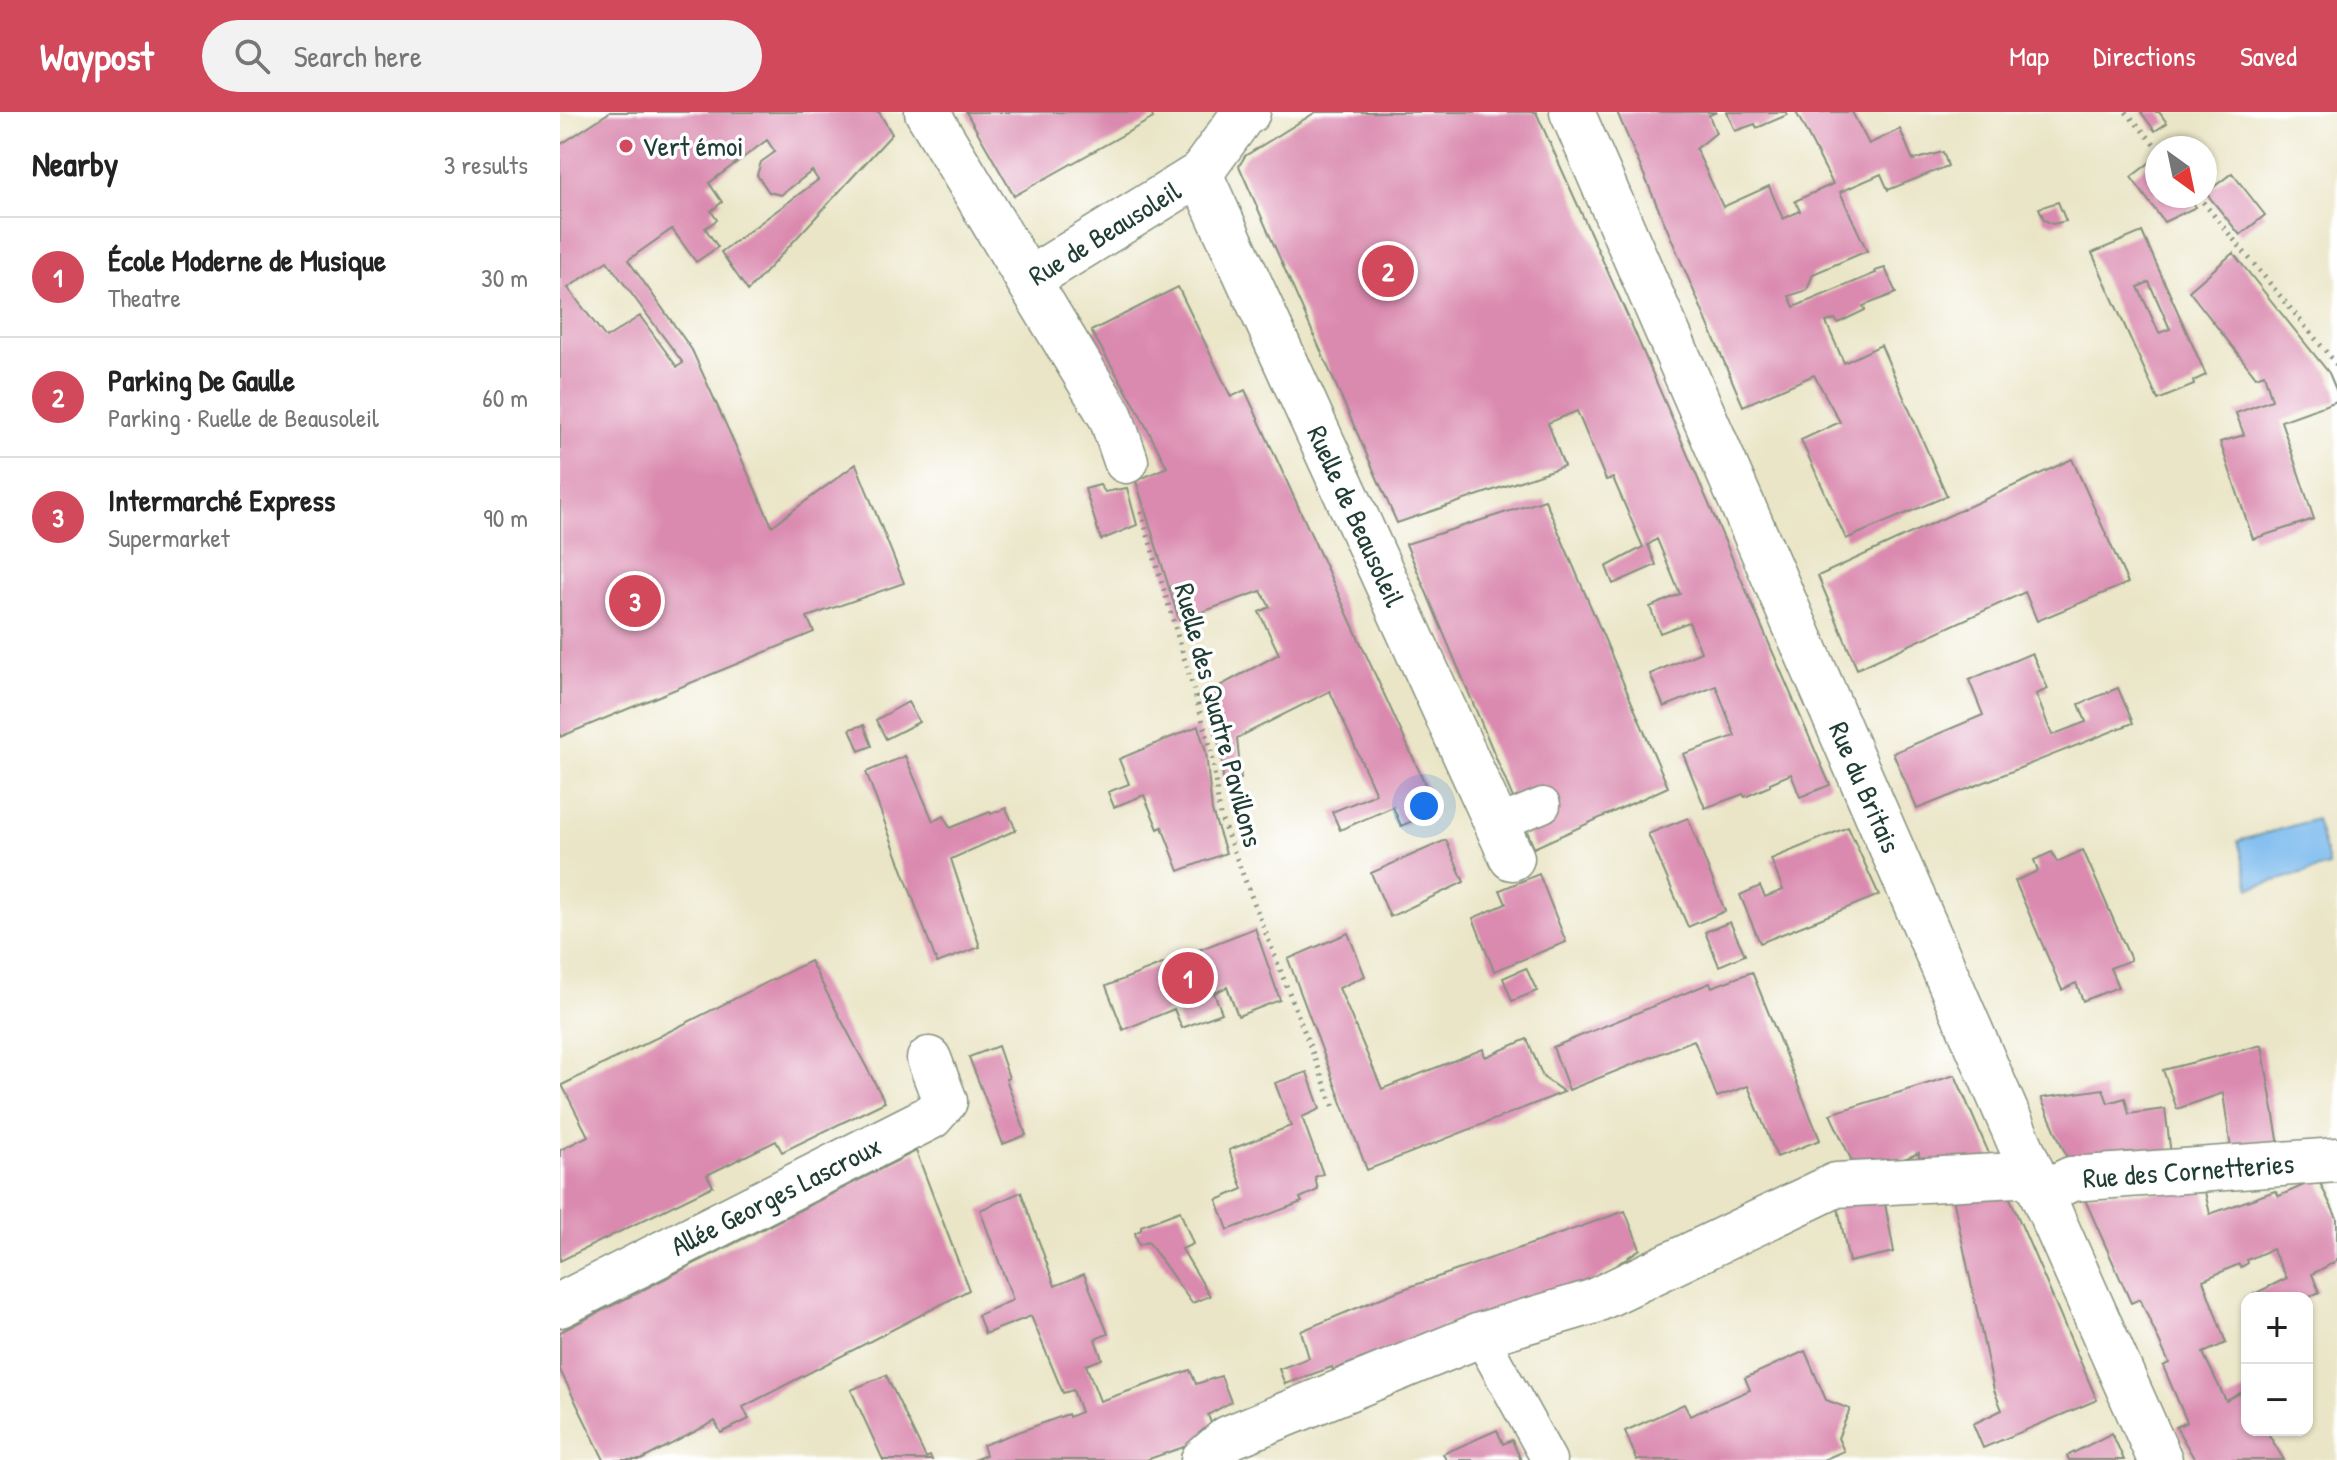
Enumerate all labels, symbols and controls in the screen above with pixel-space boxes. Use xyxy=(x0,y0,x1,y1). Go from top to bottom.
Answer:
search box xyxy=(202,20,762,92)
text: Waypost xyxy=(40,30,154,82)
icon: search xyxy=(230,34,274,78)
text: Search here xyxy=(294,36,422,76)
text: Map xyxy=(2009,37,2049,75)
text: Directions xyxy=(2093,37,2196,75)
text: Saved xyxy=(2240,37,2297,75)
place label: Vert émoi xyxy=(642,127,743,165)
north arrow xyxy=(2145,136,2217,208)
marker: Vert émoi xyxy=(617,137,635,155)
text: Nearby xyxy=(32,141,118,187)
text: 3 results xyxy=(444,147,528,182)
street label: Rue de Beausoleil xyxy=(1021,171,1188,294)
text: École Moderne de Musique xyxy=(108,240,386,280)
pin: 2 xyxy=(1362,241,1414,301)
text: 1 xyxy=(53,260,63,295)
text: 30 m xyxy=(481,260,528,295)
text: Theatre xyxy=(108,280,181,315)
text: Parking De Gaulle xyxy=(108,360,295,400)
text: 2 xyxy=(52,380,64,415)
text: 60 m xyxy=(482,380,528,415)
text: Parking · Ruelle de Beausoleil xyxy=(108,400,379,435)
street label: Ruelle de Beausoleil xyxy=(1298,419,1414,613)
text: Intermarché Express xyxy=(108,480,335,520)
text: 3 xyxy=(52,500,64,535)
text: 90 m xyxy=(483,500,528,535)
text: Supermarket xyxy=(108,520,230,555)
pin: 3 xyxy=(609,571,661,631)
street label: Ruelle des Quatre Pavillons xyxy=(1166,579,1272,851)
street label: Rue du Britais xyxy=(1820,716,1910,858)
your location xyxy=(1404,786,1444,826)
pin: 1 xyxy=(1162,948,1214,1008)
street label: Allée Georges Lascroux xyxy=(664,1126,887,1265)
street label: Rue des Cornetteries xyxy=(2082,1144,2295,1197)
map controls xyxy=(2241,1292,2313,1436)
button: + xyxy=(2241,1292,2313,1364)
button: − xyxy=(2241,1364,2313,1436)

